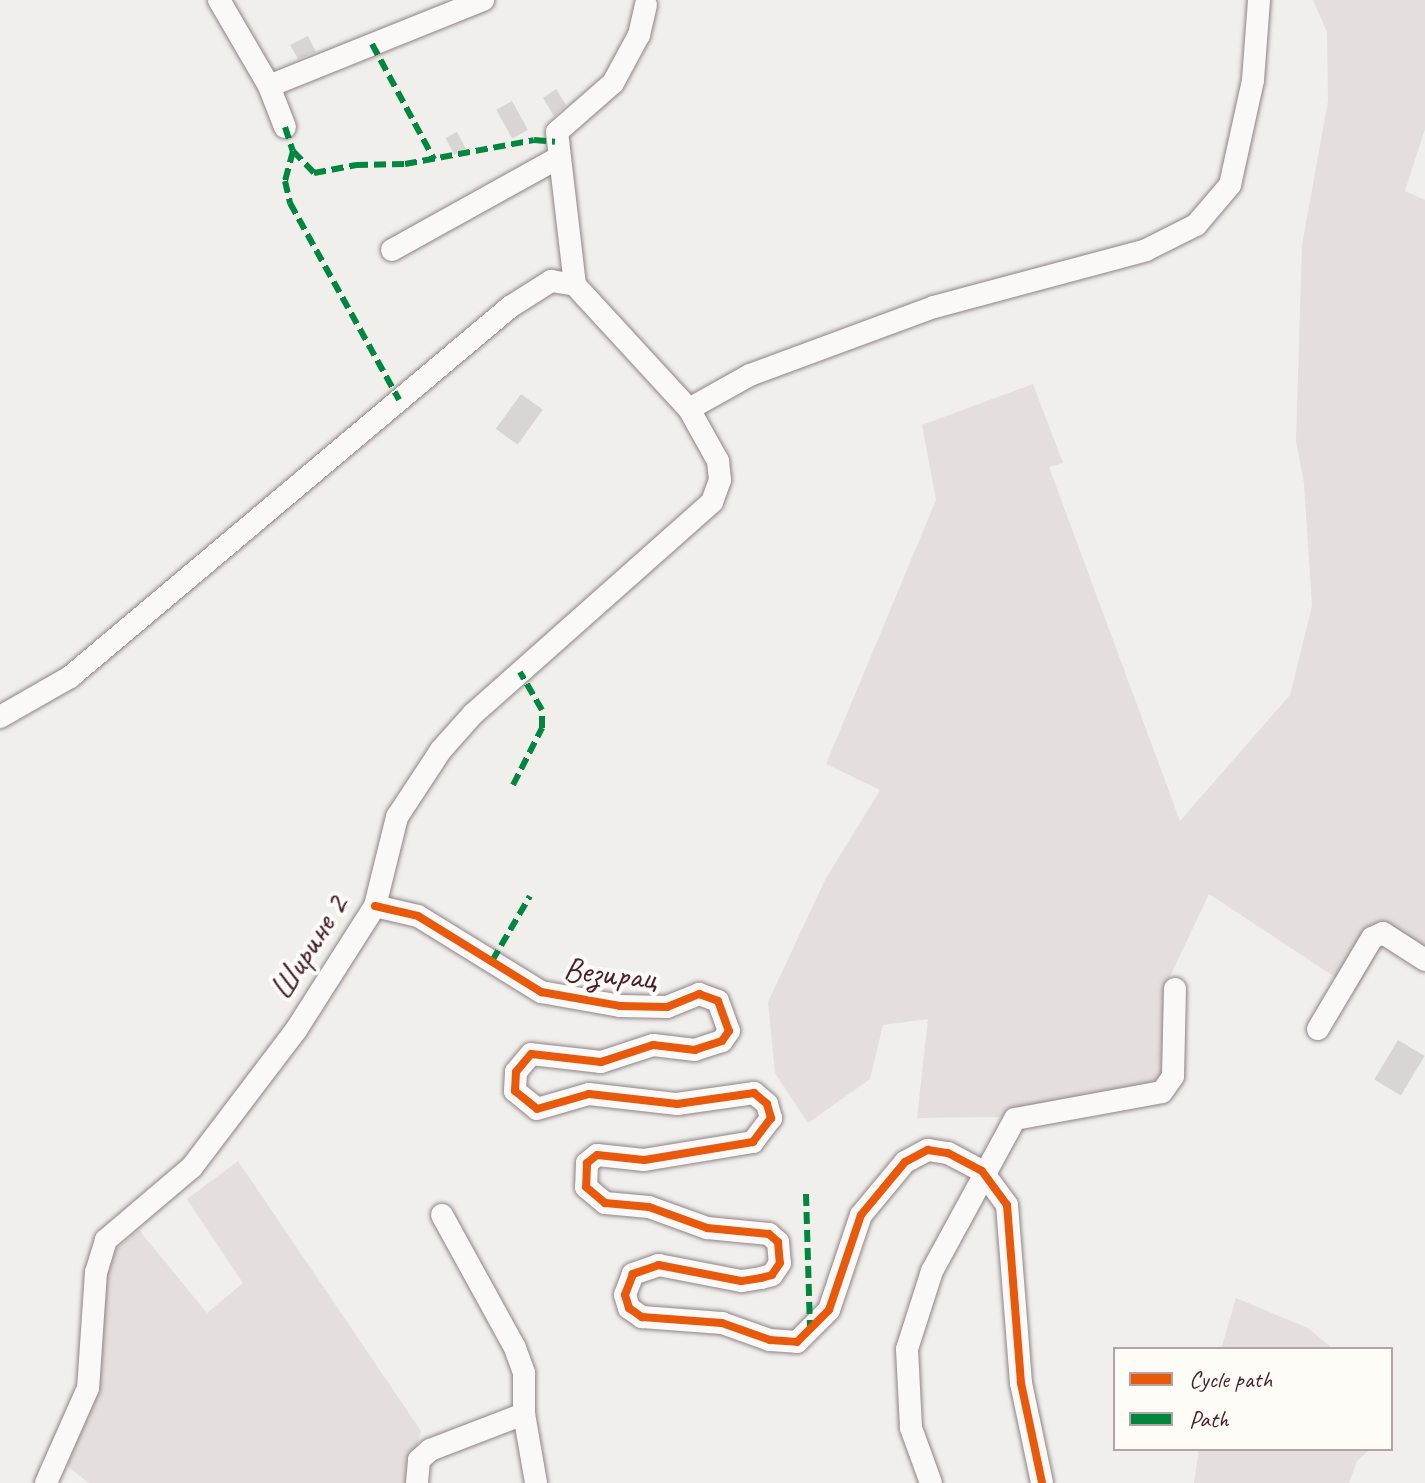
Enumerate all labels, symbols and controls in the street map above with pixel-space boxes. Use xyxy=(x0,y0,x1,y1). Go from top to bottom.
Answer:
street label: Ширине 2 xyxy=(260,887,356,1007)
street label: Везирац xyxy=(561,948,659,998)
legend xyxy=(1113,1347,1393,1451)
text: Cycle path xyxy=(1189,1364,1272,1394)
text: Path xyxy=(1189,1404,1229,1434)

